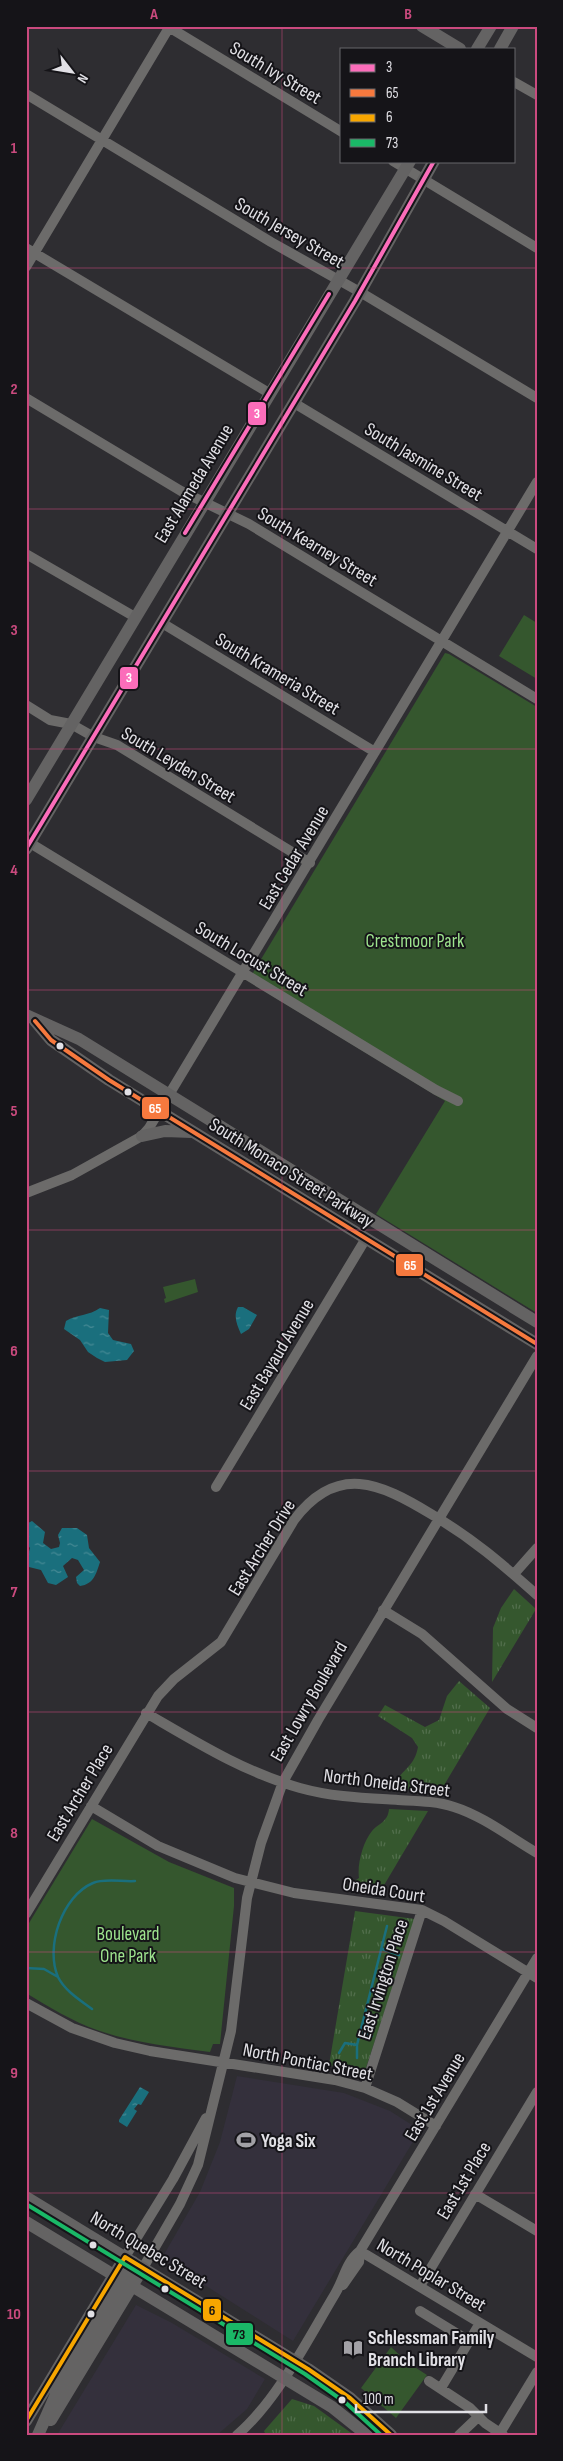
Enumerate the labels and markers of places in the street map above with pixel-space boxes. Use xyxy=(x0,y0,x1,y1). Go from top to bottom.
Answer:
unlabelled marker xyxy=(55,1041,65,1051)
unlabelled marker xyxy=(123,1087,133,1097)
sports icon: Yoga Six xyxy=(235,2129,257,2151)
place label: Yoga Six xyxy=(261,2130,316,2153)
unlabelled marker xyxy=(88,2240,98,2250)
unlabelled marker xyxy=(160,2284,170,2294)
unlabelled marker xyxy=(86,2309,96,2319)
place label: Schlessman Family Branch Library xyxy=(368,2327,495,2372)
library icon: Schlessman Family Branch Library xyxy=(342,2337,364,2359)
unlabelled marker xyxy=(337,2395,347,2405)

